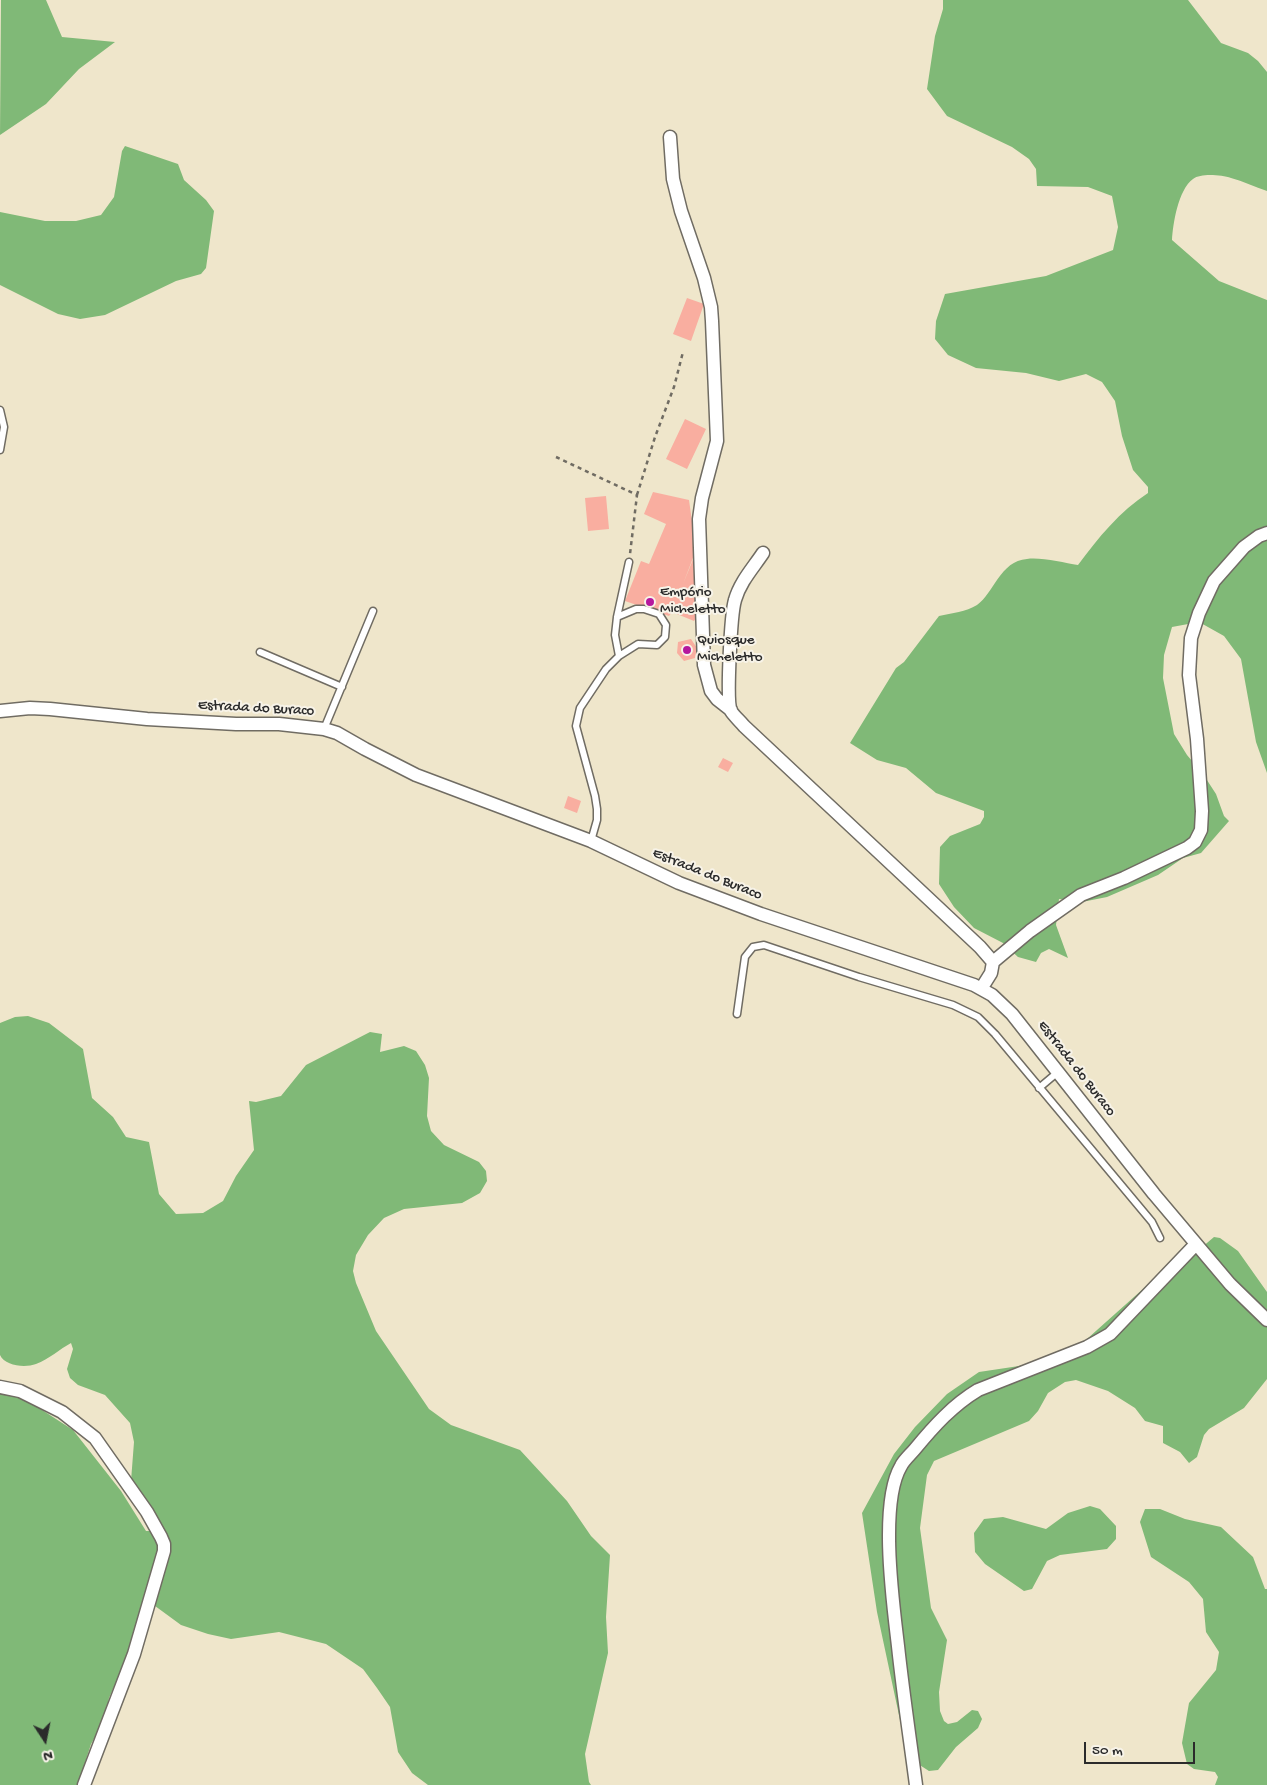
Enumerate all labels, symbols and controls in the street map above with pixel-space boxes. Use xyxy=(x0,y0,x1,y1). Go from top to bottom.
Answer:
place label: Empório Micheletto xyxy=(660,584,726,619)
marker: Empório Micheletto xyxy=(644,596,656,608)
place label: Quiosque Micheletto xyxy=(697,632,763,667)
marker: Quiosque Micheletto xyxy=(681,644,693,656)
street label: Estrada do Buraco xyxy=(197,697,315,721)
street label: Estrada do Buraco xyxy=(650,845,764,905)
street label: Estrada do Buraco xyxy=(1033,1017,1119,1121)
north arrow xyxy=(20,1715,70,1765)
scale bar xyxy=(1087,1732,1198,1764)
text: 50 m xyxy=(1092,1742,1123,1760)
text: N xyxy=(42,1746,54,1764)

